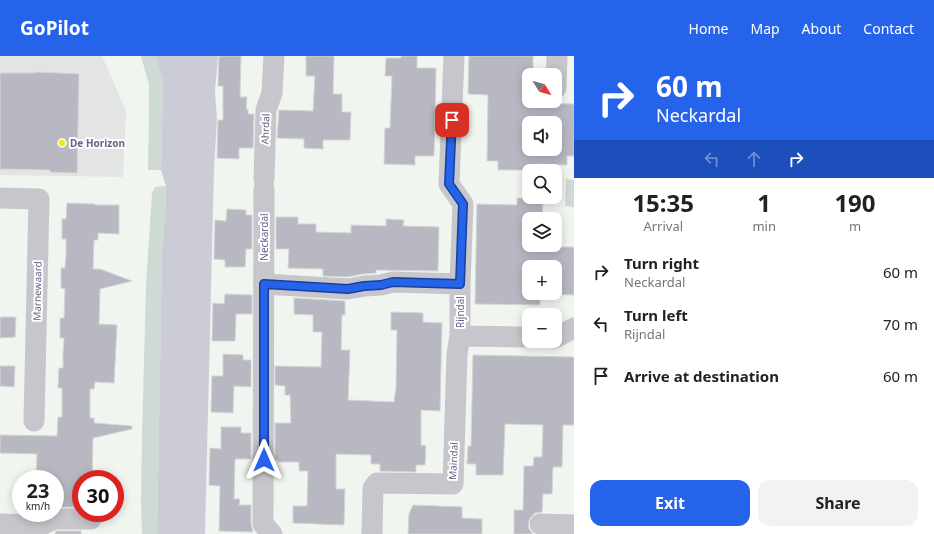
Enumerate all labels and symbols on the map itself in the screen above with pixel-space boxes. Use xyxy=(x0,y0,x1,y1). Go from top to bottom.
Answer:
north arrow xyxy=(522,68,562,108)
pin xyxy=(435,103,469,137)
street label: Ahrdal xyxy=(257,113,273,145)
place label: De Horizon xyxy=(70,136,125,150)
marker: De Horizon xyxy=(57,138,67,148)
street label: Neckardal xyxy=(257,213,271,261)
street label: Marnewaard xyxy=(29,261,45,321)
street label: Rijndal xyxy=(453,296,467,328)
position arrow xyxy=(243,439,285,481)
street label: Maindal xyxy=(445,442,461,480)
speed limit sign: 30 xyxy=(72,470,124,522)

